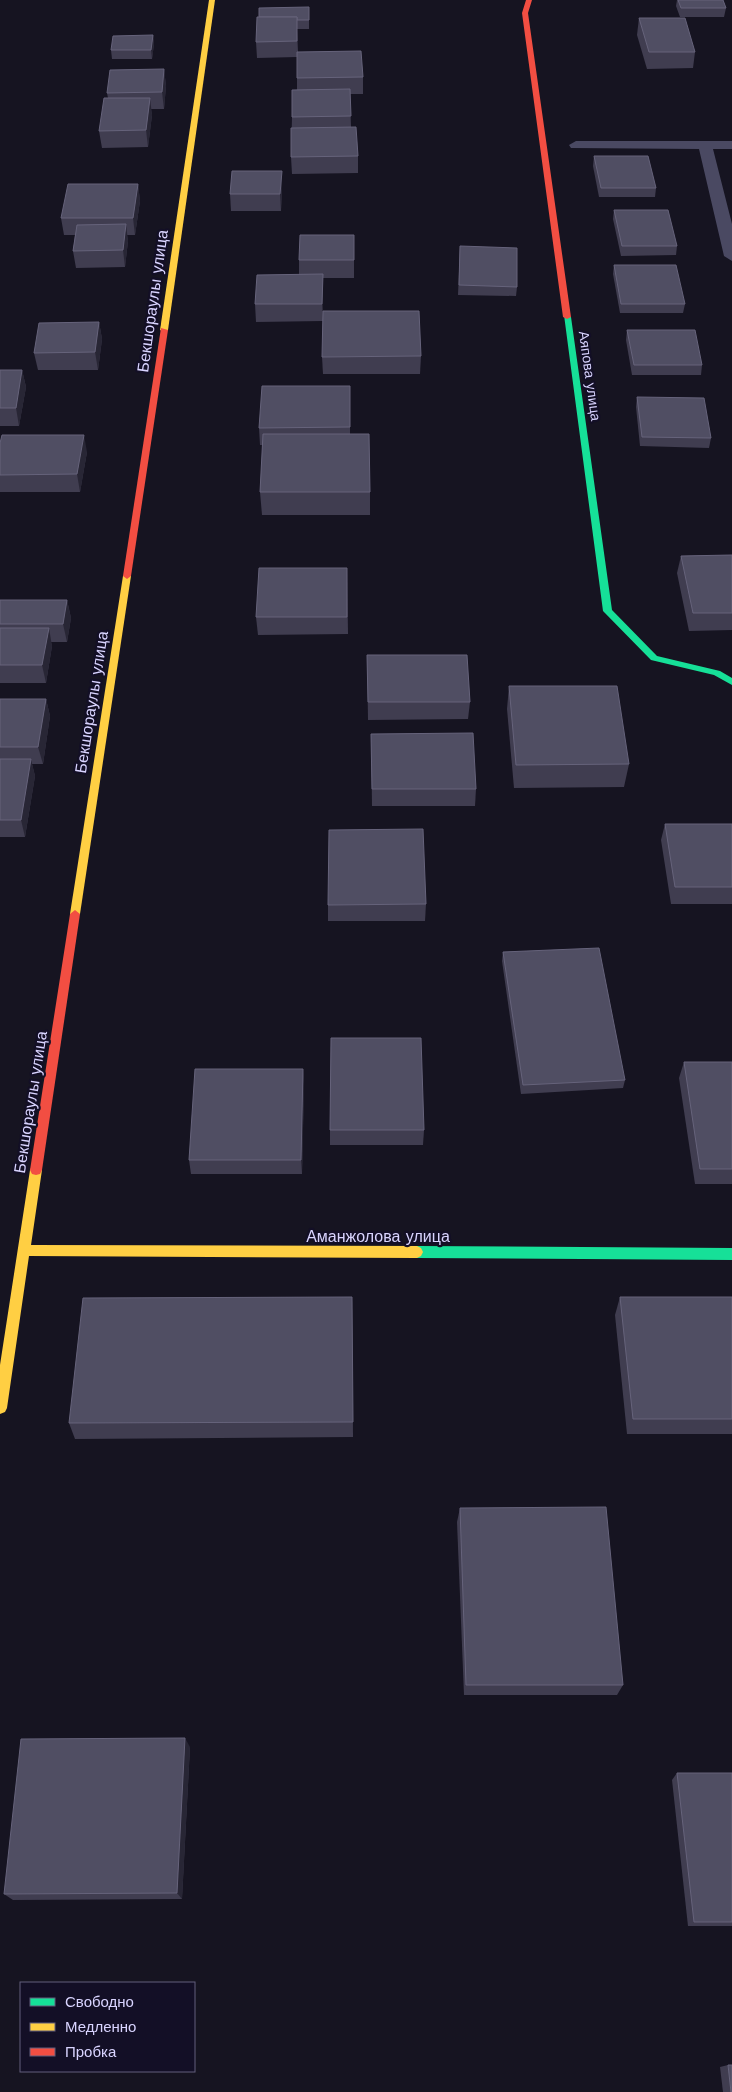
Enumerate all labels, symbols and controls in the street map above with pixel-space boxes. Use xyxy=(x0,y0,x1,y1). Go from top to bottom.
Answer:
street label: Бекшораулы улица xyxy=(133,229,172,374)
street label: Аяпова улица xyxy=(576,330,604,422)
street label: Бекшораулы улица xyxy=(71,630,112,775)
street label: Бекшораулы улица xyxy=(10,1030,51,1175)
street label: Аманжолова улица xyxy=(306,1227,450,1246)
legend xyxy=(20,1982,195,2072)
text: Свободно xyxy=(65,1993,134,2011)
text: Медленно xyxy=(65,2018,136,2036)
text: Пробка xyxy=(65,2043,117,2061)

